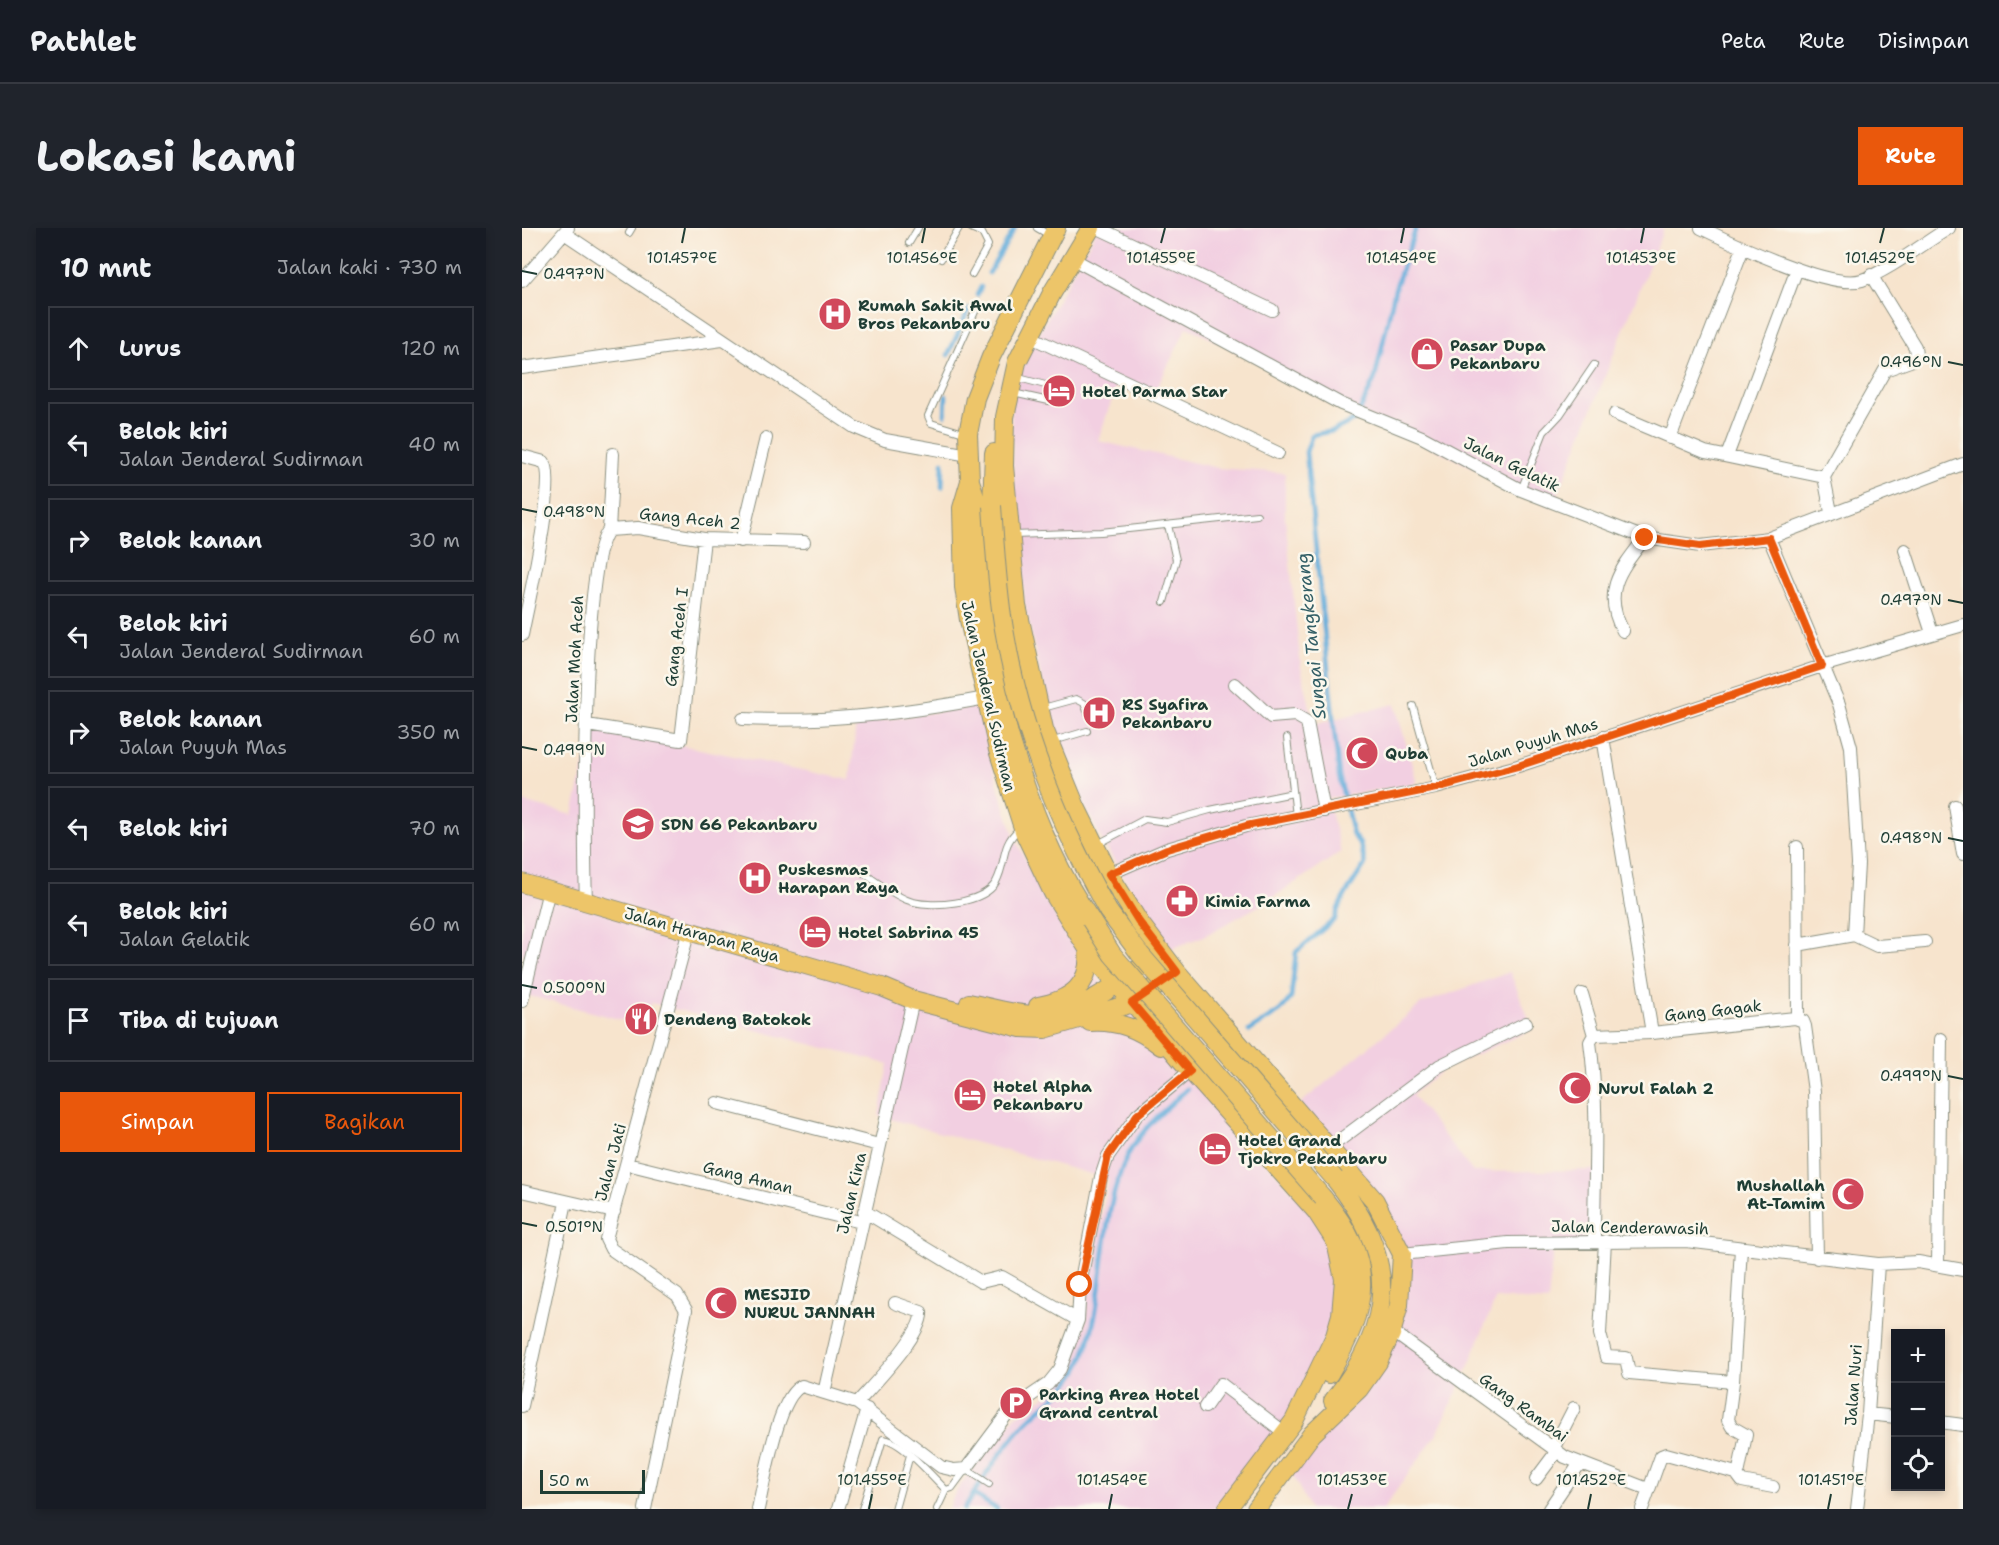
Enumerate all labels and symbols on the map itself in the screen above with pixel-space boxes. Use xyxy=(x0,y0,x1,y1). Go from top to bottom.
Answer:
text: 101.457°E xyxy=(647,248,717,268)
text: 101.456°E xyxy=(887,248,957,268)
text: 101.455°E xyxy=(1126,248,1196,268)
text: 101.454°E xyxy=(1366,248,1436,268)
text: 101.453°E xyxy=(1606,248,1676,268)
text: 101.452°E xyxy=(1845,248,1915,268)
text: 0.497°N xyxy=(543,264,605,284)
place label: Rumah Sakit Awal Bros Pekanbaru xyxy=(858,295,1013,334)
hospital icon: Rumah Sakit Awal Bros Pekanbaru xyxy=(817,296,853,332)
place label: Pasar Dupa Pekanbaru xyxy=(1450,335,1546,374)
shop icon: Pasar Dupa Pekanbaru xyxy=(1409,336,1445,372)
text: 0.496°N xyxy=(1880,352,1942,372)
hotel icon: Hotel Parma Star xyxy=(1041,373,1077,409)
place label: Hotel Parma Star xyxy=(1082,381,1228,402)
street label: Jalan Gelatik xyxy=(1460,432,1564,497)
text: 0.498°N xyxy=(543,502,605,522)
street label: Gang Aceh 2 xyxy=(638,503,742,534)
route end xyxy=(1631,524,1657,550)
water label: Sungai Tangkerang xyxy=(1290,552,1332,720)
street label: Gang Aceh I xyxy=(660,586,693,688)
text: 0.497°N xyxy=(1880,590,1942,610)
street label: Jalan Moh Aceh xyxy=(561,595,588,723)
street label: Jalan Jenderal Sudirman xyxy=(956,599,1021,794)
place label: RS Syafira Pekanbaru xyxy=(1122,694,1212,733)
hospital icon: RS Syafira Pekanbaru xyxy=(1081,695,1117,731)
street label: Jalan Puyuh Mas xyxy=(1466,713,1601,772)
mosque icon: Quba xyxy=(1344,735,1380,771)
text: 0.499°N xyxy=(543,740,605,760)
place label: Quba xyxy=(1385,743,1428,764)
school or university icon: SDN 66 Pekanbaru xyxy=(620,806,656,842)
place label: SDN 66 Pekanbaru xyxy=(661,814,818,835)
text: 0.498°N xyxy=(1880,828,1942,848)
place label: Puskesmas Harapan Raya xyxy=(778,859,899,898)
hospital icon: Puskesmas Harapan Raya xyxy=(737,860,773,896)
pharmacy icon: Kimia Farma xyxy=(1164,883,1200,919)
place label: Kimia Farma xyxy=(1205,891,1310,912)
street label: Jalan Harapan Raya xyxy=(622,902,782,967)
hotel icon: Hotel Sabrina 45 xyxy=(797,914,833,950)
place label: Hotel Sabrina 45 xyxy=(838,922,979,943)
text: 0.500°N xyxy=(543,978,605,998)
street label: Gang Gagak xyxy=(1663,995,1763,1026)
restaurant icon: Dendeng Batokok xyxy=(623,1001,659,1037)
place label: Dendeng Batokok xyxy=(664,1009,811,1030)
text: 0.499°N xyxy=(1880,1066,1942,1086)
mosque icon: Nurul Falah 2 xyxy=(1557,1070,1593,1106)
place label: Hotel Alpha Pekanbaru xyxy=(993,1076,1092,1115)
hotel icon: Hotel Alpha Pekanbaru xyxy=(952,1077,988,1113)
place label: Nurul Falah 2 xyxy=(1598,1078,1714,1099)
street label: Jalan Jati xyxy=(590,1121,631,1203)
place label: Hotel Grand Tjokro Pekanbaru xyxy=(1238,1130,1387,1169)
hotel icon: Hotel Grand Tjokro Pekanbaru xyxy=(1197,1131,1233,1167)
street label: Jalan Kina xyxy=(832,1150,871,1236)
street label: Gang Aman xyxy=(701,1156,795,1199)
place label: Mushallah At-Tamim xyxy=(1736,1175,1825,1214)
mosque icon: Mushallah At-Tamim xyxy=(1830,1176,1866,1212)
street label: Jalan Cenderawasih xyxy=(1551,1216,1709,1239)
text: 0.501°N xyxy=(545,1217,603,1237)
route start xyxy=(1066,1271,1092,1297)
place label: MESJID NURUL JANNAH xyxy=(744,1284,875,1323)
mosque icon: MESJID NURUL JANNAH xyxy=(703,1285,739,1321)
street label: Jalan Nuri xyxy=(1840,1343,1867,1427)
street label: Gang Rambai xyxy=(1475,1368,1572,1447)
place label: Parking Area Hotel Grand central xyxy=(1039,1384,1200,1423)
parking icon: Parking Area Hotel Grand central xyxy=(998,1385,1034,1421)
scale bar xyxy=(540,1467,645,1494)
text: 101.455°E xyxy=(837,1470,907,1490)
text: 101.454°E xyxy=(1077,1470,1147,1490)
text: 101.453°E xyxy=(1317,1470,1387,1490)
text: 101.452°E xyxy=(1556,1470,1626,1490)
text: 101.451°E xyxy=(1798,1470,1864,1490)

